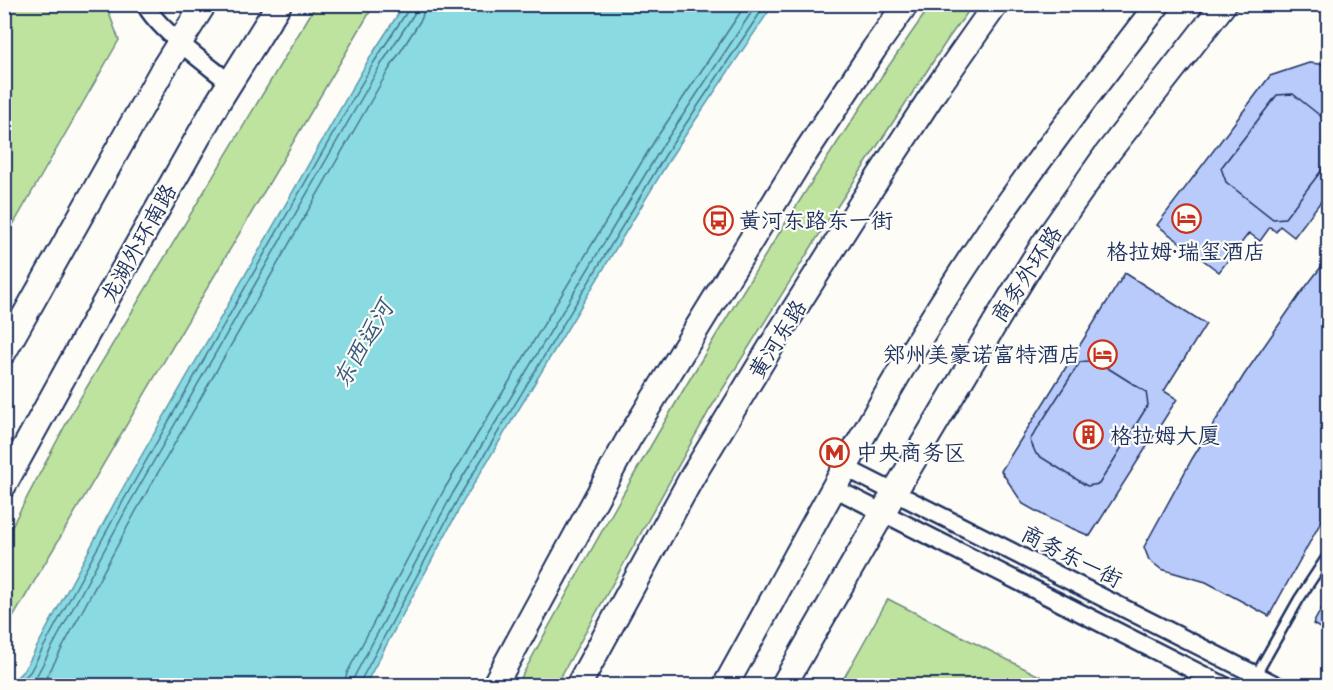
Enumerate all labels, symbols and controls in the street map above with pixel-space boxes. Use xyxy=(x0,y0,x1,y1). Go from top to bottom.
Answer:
street label: 龙湖外环南路 xyxy=(95,179,182,308)
hotel icon: 格拉姆·瑞玺酒店 xyxy=(1170,203,1202,235)
bus stop icon: 黄河东路东一街 xyxy=(702,204,734,236)
place label: 黄河东路东一街 xyxy=(739,207,893,234)
street label: 商务外环路 xyxy=(985,221,1068,328)
place label: 格拉姆·瑞玺酒店 xyxy=(1106,238,1266,265)
water label: 东西运河 xyxy=(326,291,401,393)
street label: 黄河东路 xyxy=(743,295,812,384)
hotel icon: 郑州美豪诺富特酒店 xyxy=(1086,338,1118,370)
place label: 郑州美豪诺富特酒店 xyxy=(883,341,1081,368)
building icon: 格拉姆大厦 xyxy=(1073,419,1105,451)
place label: 格拉姆大厦 xyxy=(1110,422,1220,449)
metro station icon: 中央商务区 xyxy=(819,436,851,468)
place label: 中央商务区 xyxy=(856,439,966,466)
street label: 商务东一街 xyxy=(1017,519,1127,593)

